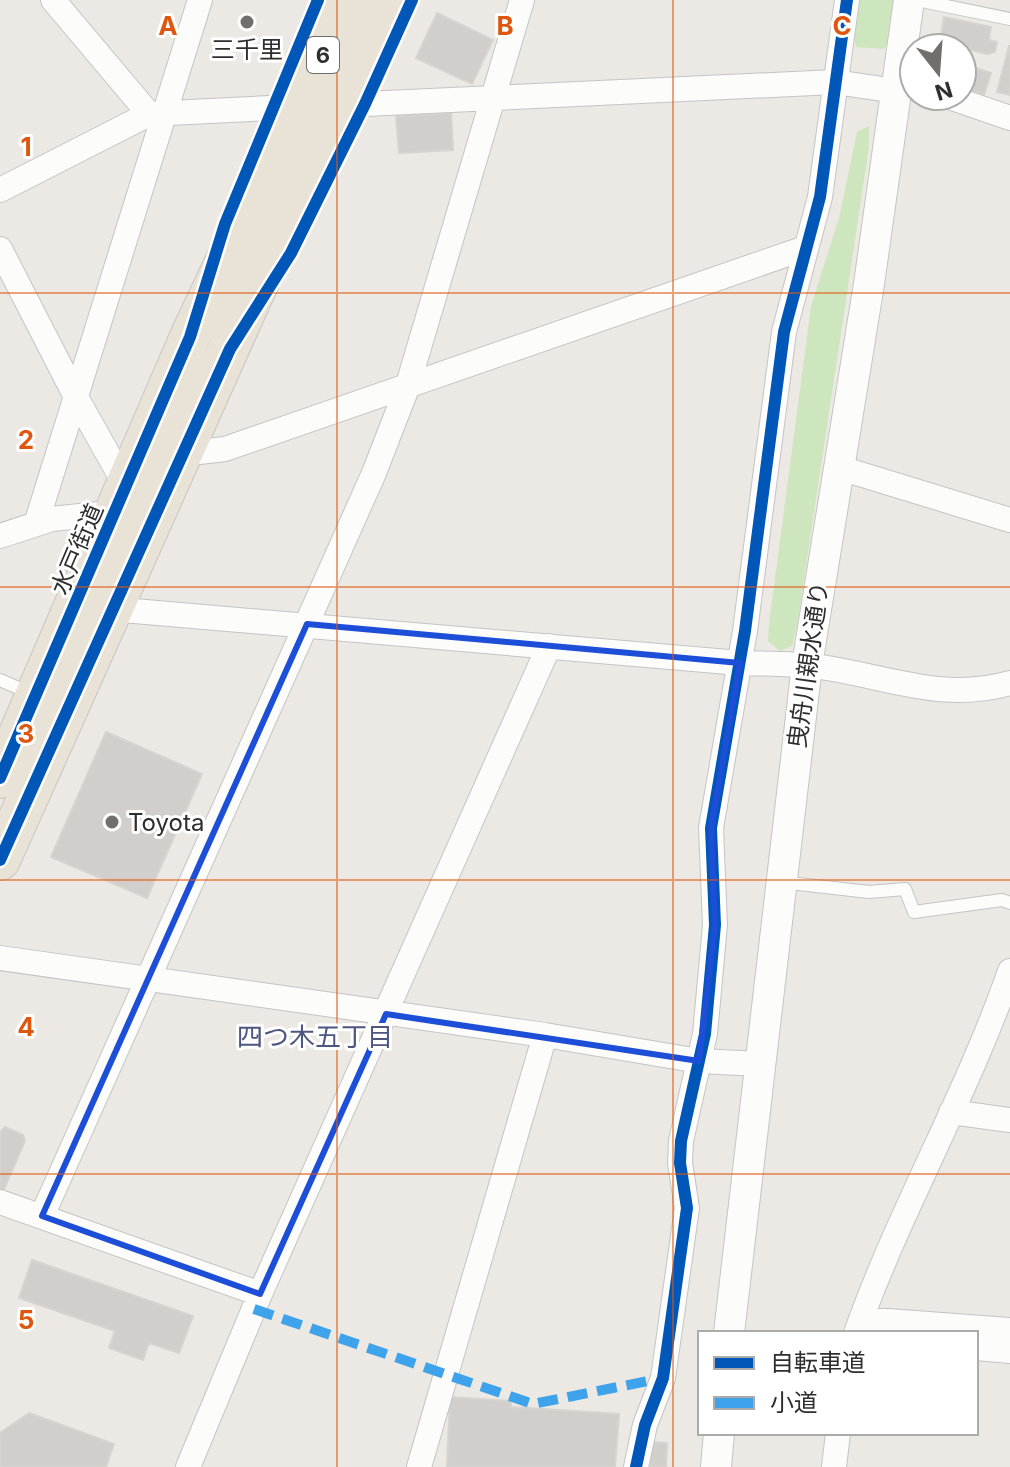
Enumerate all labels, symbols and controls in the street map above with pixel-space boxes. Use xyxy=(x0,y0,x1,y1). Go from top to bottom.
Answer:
text: A xyxy=(158,10,178,41)
text: B xyxy=(496,10,514,41)
text: C xyxy=(832,10,852,41)
marker: 三千里 xyxy=(238,13,256,31)
north arrow xyxy=(898,32,978,112)
place label: 三千里 xyxy=(211,35,283,64)
road number: 6 xyxy=(307,37,339,73)
text: N xyxy=(932,76,956,106)
text: 1 xyxy=(20,131,32,162)
text: 2 xyxy=(18,424,34,455)
street label: 水戸街道 xyxy=(45,499,109,599)
street label: 曳舟川親水通り xyxy=(782,580,834,750)
text: 3 xyxy=(18,718,34,749)
place label: Toyota xyxy=(128,808,204,837)
marker: Toyota xyxy=(103,813,121,831)
text: 4 xyxy=(17,1011,35,1042)
district label: 四つ木五丁目 xyxy=(237,1021,393,1052)
text: 5 xyxy=(18,1304,34,1335)
legend xyxy=(698,1331,978,1435)
text: 自転車道 xyxy=(770,1348,866,1377)
text: 小道 xyxy=(770,1388,818,1417)

